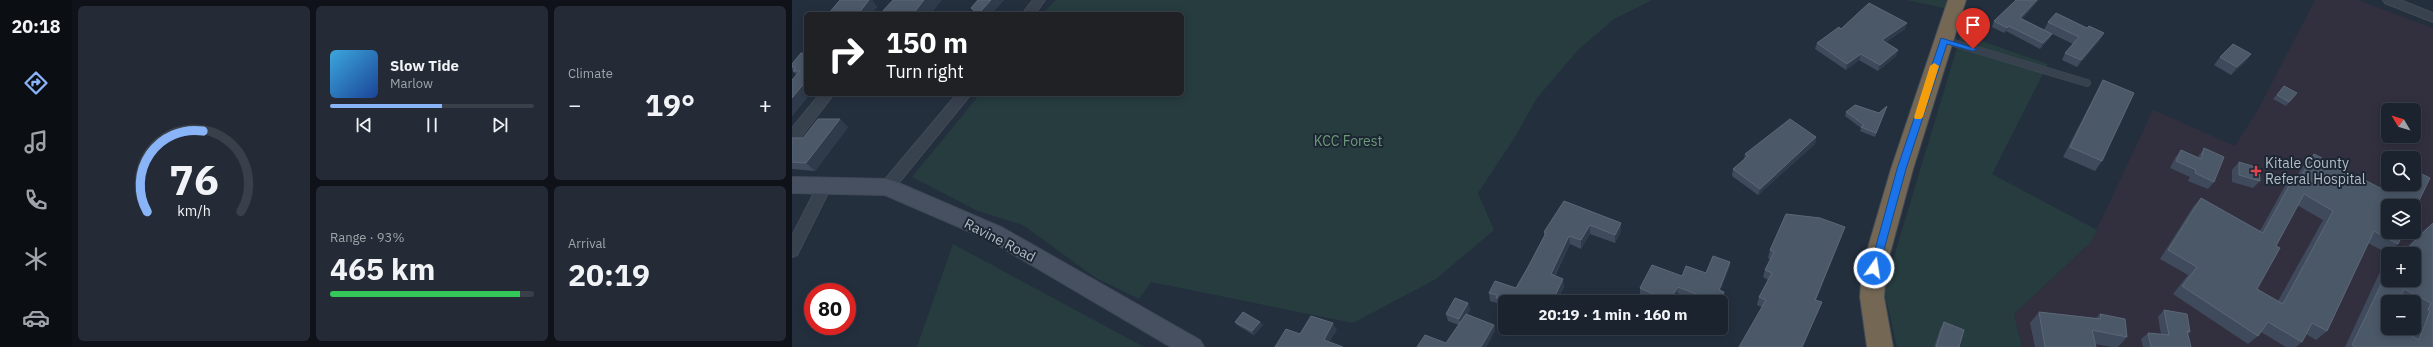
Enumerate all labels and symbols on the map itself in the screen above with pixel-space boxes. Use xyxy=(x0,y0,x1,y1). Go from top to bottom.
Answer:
pin xyxy=(1956,8,1990,49)
north arrow xyxy=(2381,103,2421,143)
park label: KCC Forest xyxy=(1314,132,1382,150)
place label: Kitale County Referal Hospital xyxy=(2265,154,2366,188)
marker: Kitale County Referal Hospital xyxy=(2250,165,2262,177)
street label: Ravine Road xyxy=(961,214,1039,266)
position arrow xyxy=(1853,247,1895,289)
speed limit sign: 80 xyxy=(804,283,856,335)

